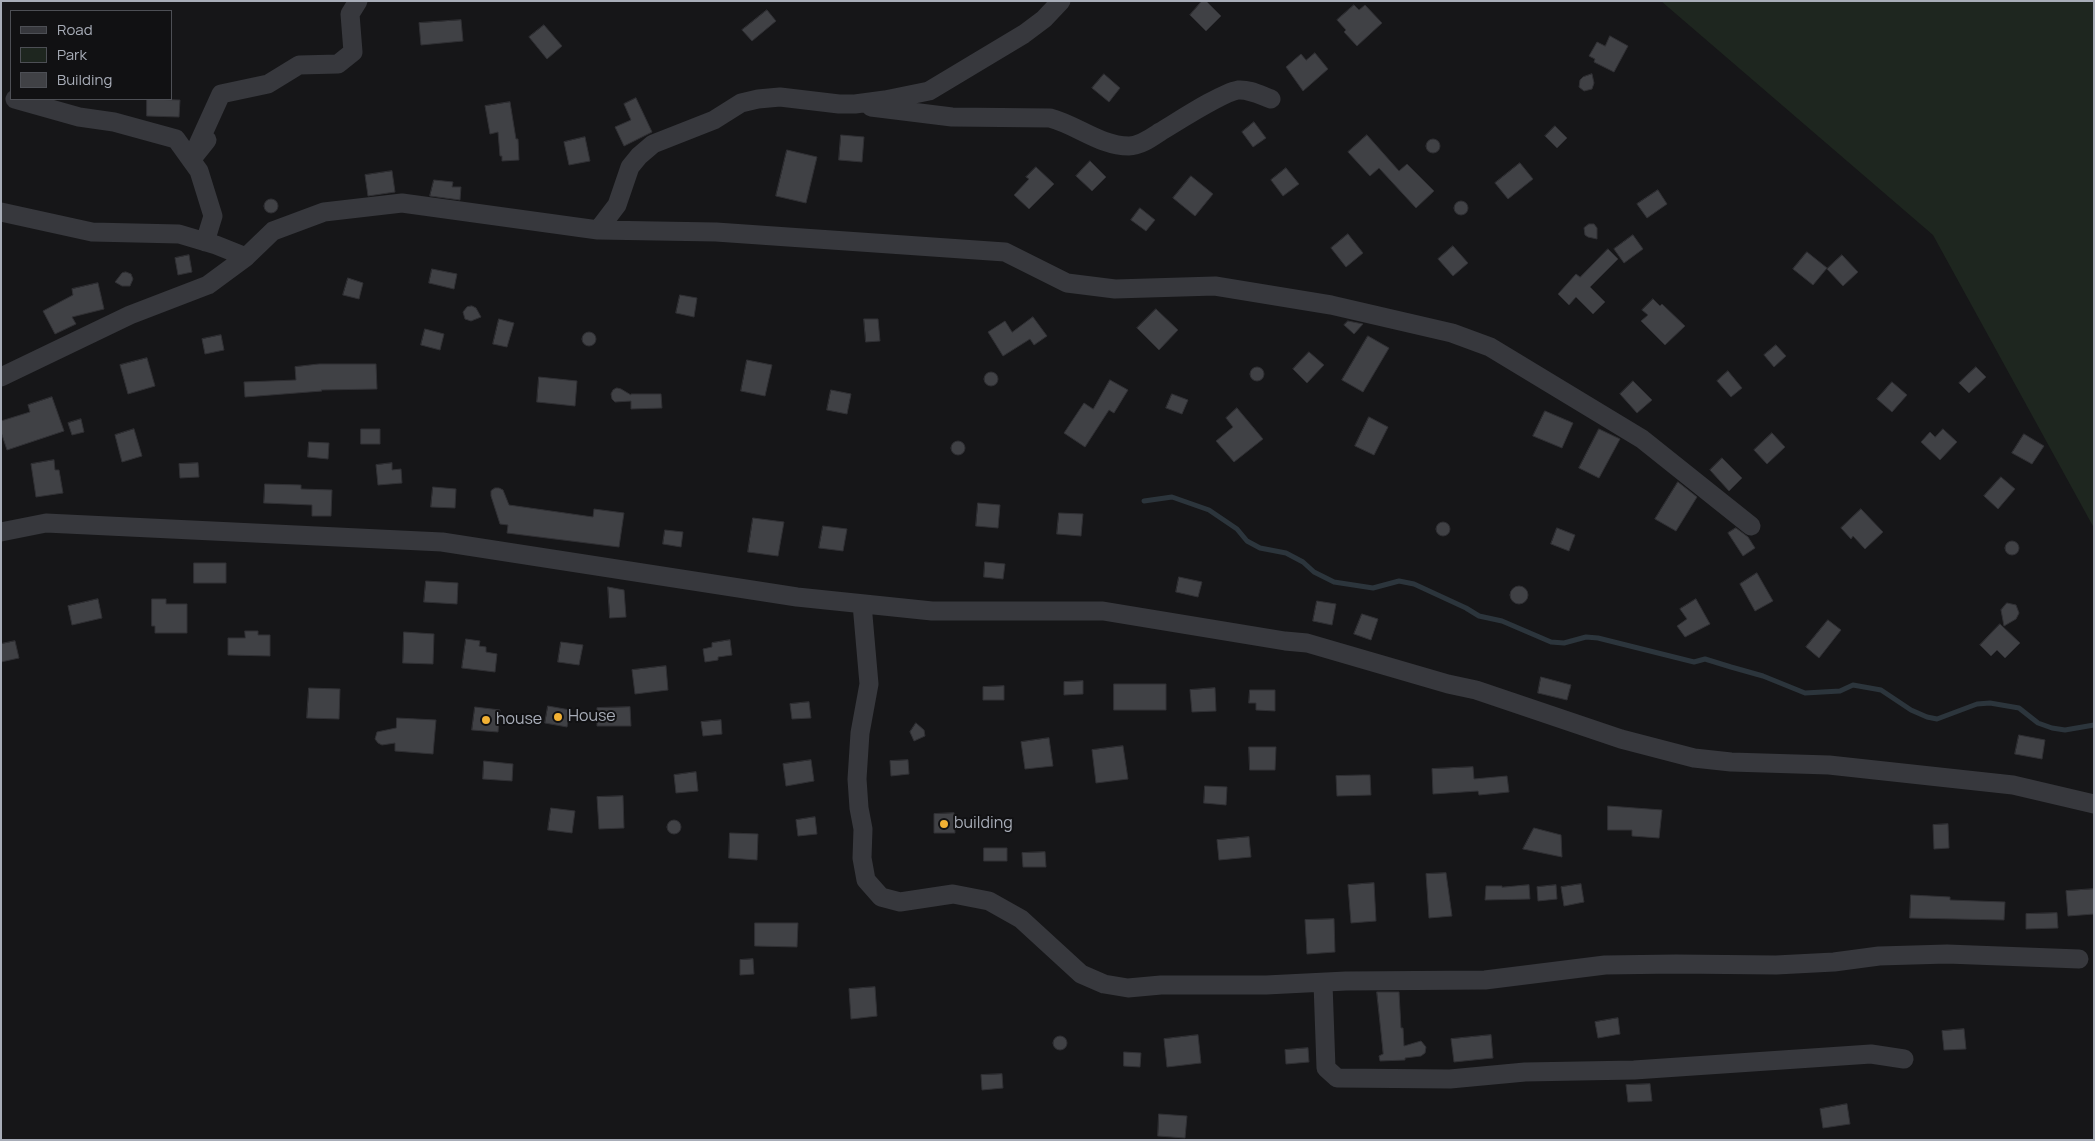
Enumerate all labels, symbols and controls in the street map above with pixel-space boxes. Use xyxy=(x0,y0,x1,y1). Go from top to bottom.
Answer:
legend xyxy=(10,10,172,100)
text: Road xyxy=(57,19,93,40)
text: Park xyxy=(57,44,87,65)
text: Building xyxy=(57,69,112,90)
place label: House xyxy=(568,707,616,727)
place label: house xyxy=(496,710,542,730)
marker: House xyxy=(552,711,564,723)
marker: house xyxy=(480,714,492,726)
place label: building xyxy=(954,814,1013,834)
marker: building xyxy=(938,818,950,830)

